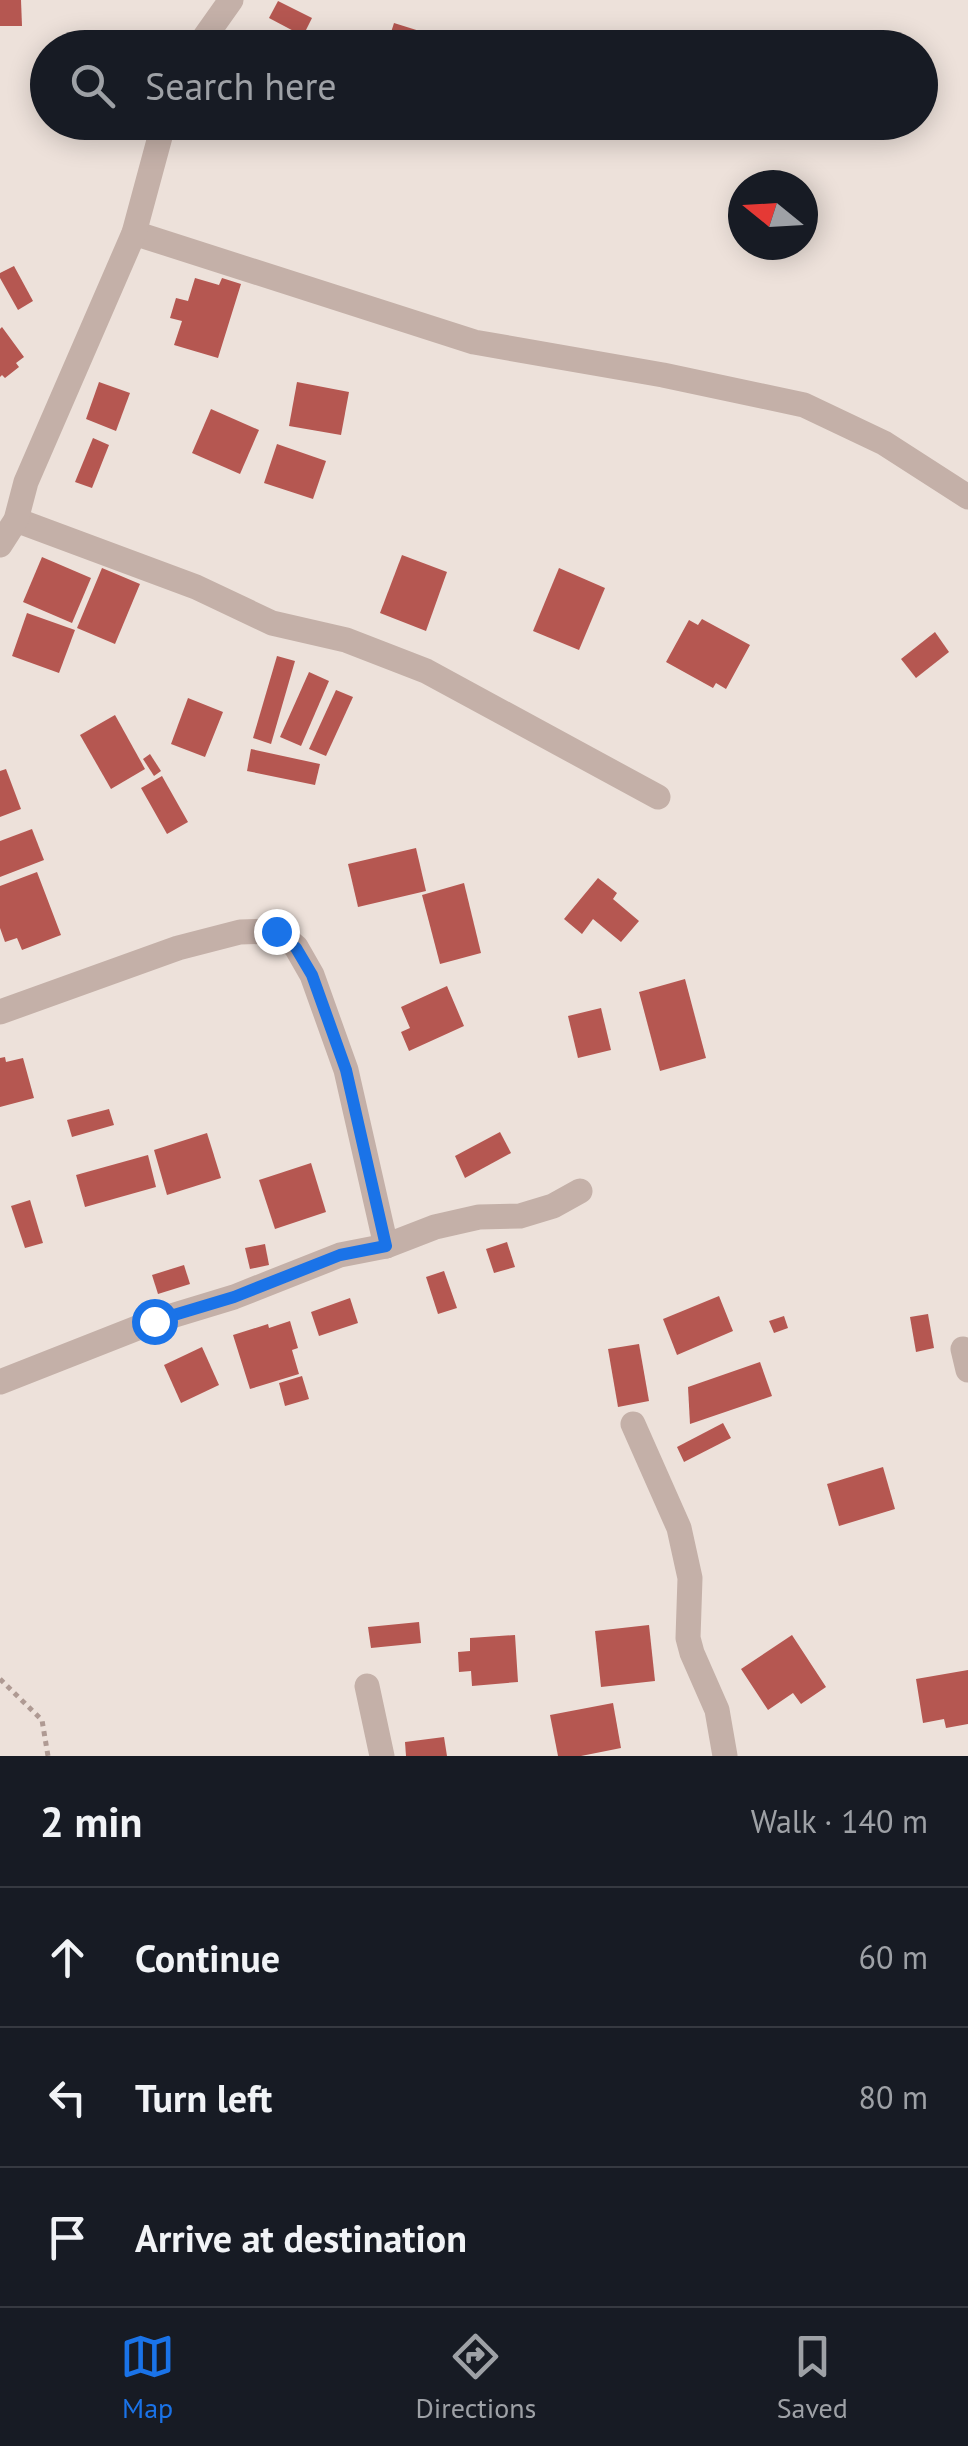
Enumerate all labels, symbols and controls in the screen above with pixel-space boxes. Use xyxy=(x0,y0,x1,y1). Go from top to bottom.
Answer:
search box xyxy=(30,30,938,140)
icon: search xyxy=(65,58,120,113)
text: Search here xyxy=(145,61,337,110)
north arrow xyxy=(728,170,818,260)
route end xyxy=(254,909,300,955)
route start xyxy=(132,1299,178,1345)
text: 2 min xyxy=(40,1794,142,1849)
text: Walk · 140 m xyxy=(751,1800,928,1842)
icon: ahead xyxy=(40,1930,95,1985)
text: Continue xyxy=(135,1933,280,1982)
text: 60 m xyxy=(859,1936,928,1978)
icon: left xyxy=(40,2070,95,2125)
text: Turn left xyxy=(135,2073,272,2122)
text: 80 m xyxy=(859,2076,928,2118)
icon: arrive xyxy=(40,2210,95,2265)
text: Arrive at destination xyxy=(135,2213,467,2262)
tab: Map xyxy=(120,2329,175,2426)
tab: Directions xyxy=(415,2329,536,2426)
tab: Saved xyxy=(777,2329,848,2426)

